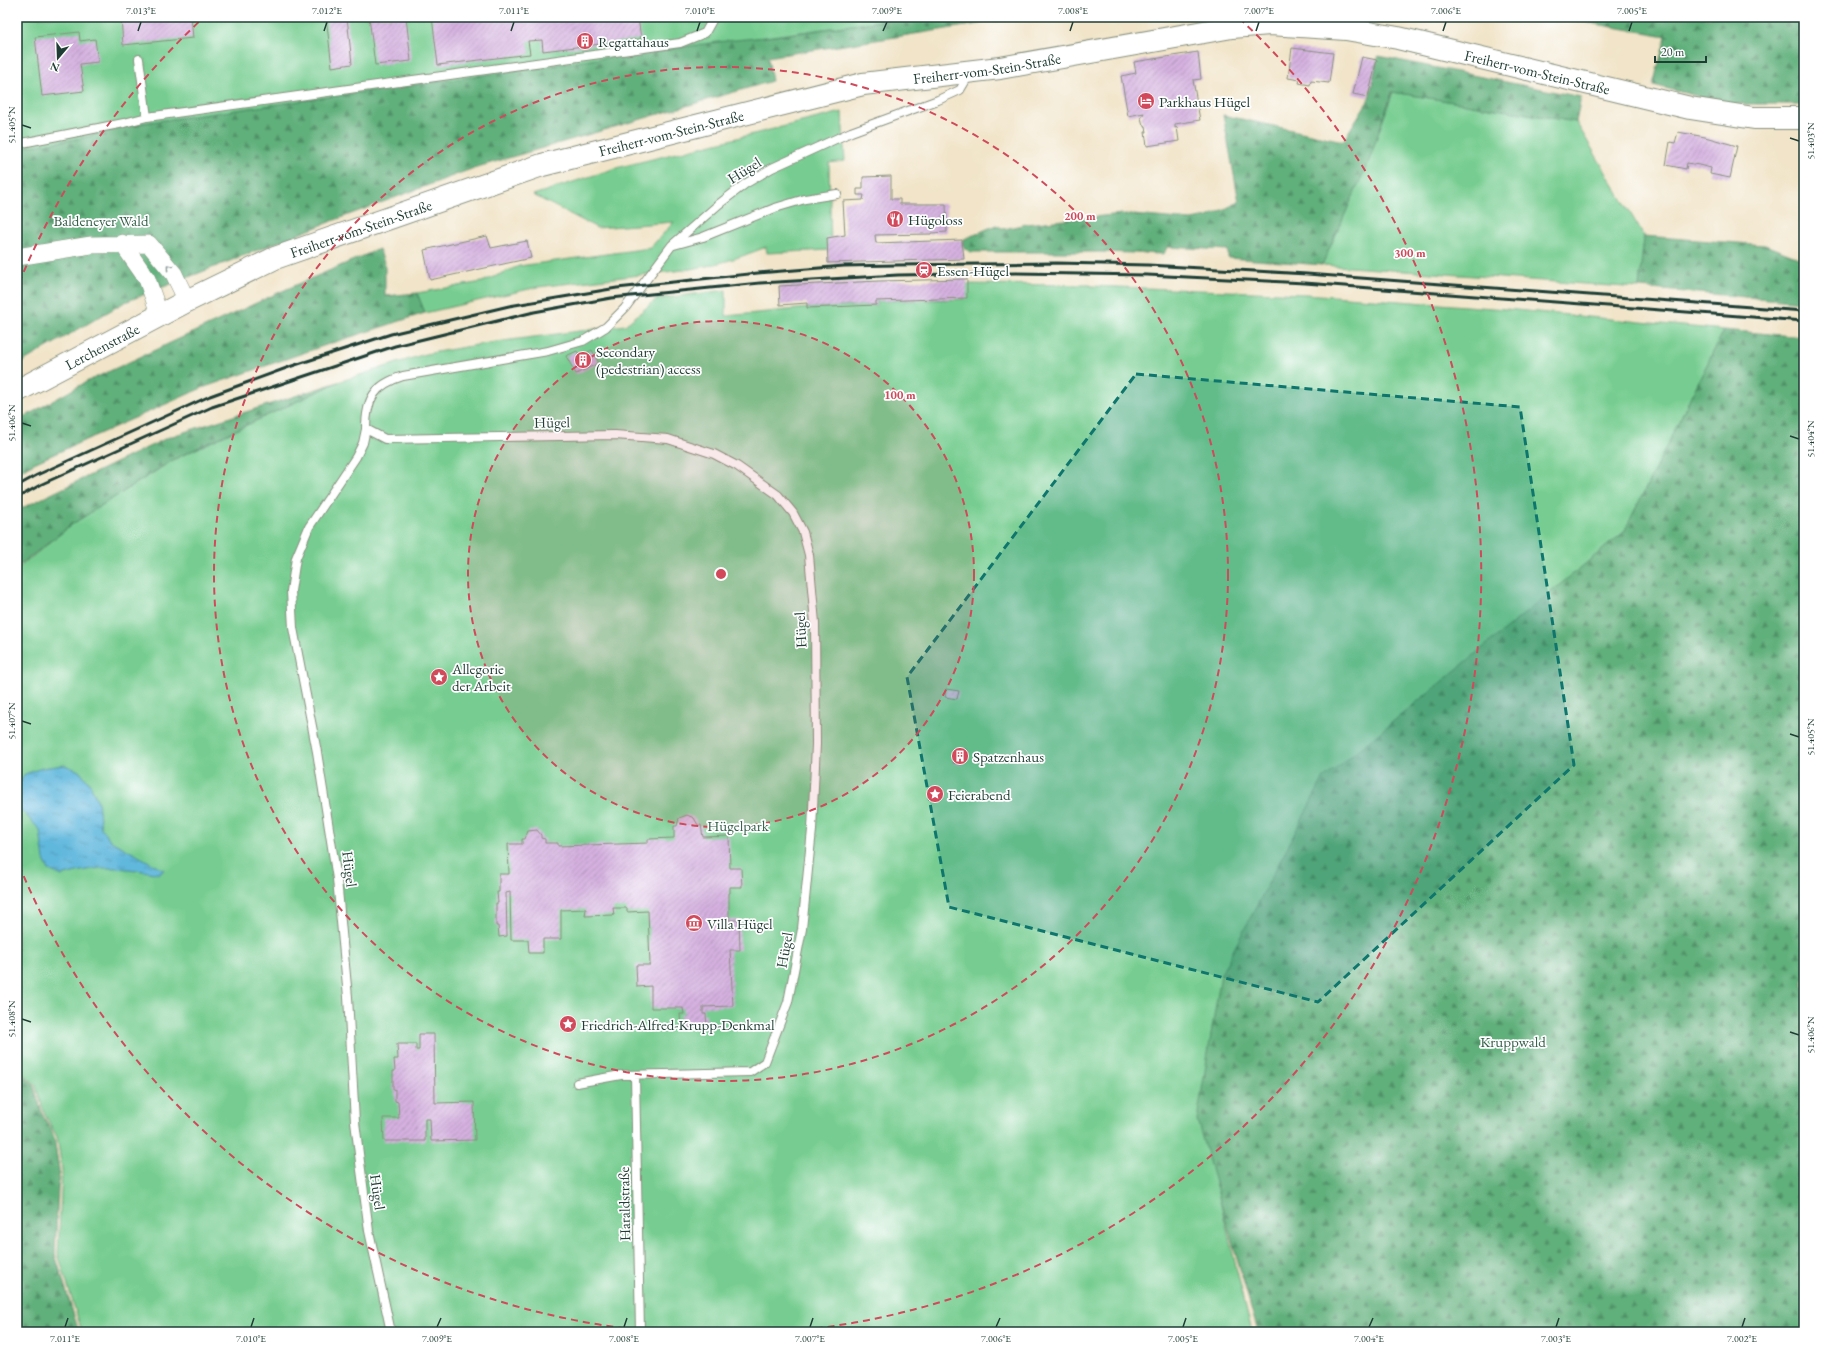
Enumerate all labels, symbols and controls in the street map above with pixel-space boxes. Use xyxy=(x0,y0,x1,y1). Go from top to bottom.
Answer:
text: 7.013°E xyxy=(126,4,156,17)
text: 7.012°E xyxy=(312,4,342,17)
text: 7.011°E xyxy=(499,4,529,17)
text: 7.010°E xyxy=(685,4,715,17)
text: 7.009°E xyxy=(872,4,902,17)
text: 7.008°E xyxy=(1058,4,1088,17)
text: 7.007°E xyxy=(1244,4,1274,17)
text: 7.006°E xyxy=(1431,4,1461,17)
text: 7.005°E xyxy=(1617,4,1647,17)
building icon: Regattahaus xyxy=(575,31,595,51)
place label: Regattahaus xyxy=(598,32,669,51)
north arrow xyxy=(38,38,78,78)
scale bar xyxy=(1655,38,1706,64)
text: 20 m xyxy=(1661,44,1685,60)
street label: Freiherr-vom-Stein-Straße xyxy=(1463,45,1612,98)
street label: Freiherr-vom-Stein-Straße xyxy=(912,48,1062,88)
text: N xyxy=(48,59,61,76)
hotel icon: Parkhaus Hügel xyxy=(1136,91,1156,111)
place label: Parkhaus Hügel xyxy=(1159,92,1250,111)
street label: Freiherr-vom-Stein-Straße xyxy=(596,105,746,160)
text: 51.405°N xyxy=(5,106,18,144)
text: 51.403°N xyxy=(1804,122,1817,160)
street label: Hügel xyxy=(724,152,765,188)
street label: Freiherr-vom-Stein-Straße xyxy=(287,195,434,262)
text: 200 m xyxy=(1064,208,1096,224)
restaurant icon: Hügoloss xyxy=(885,209,905,229)
place label: Hügoloss xyxy=(908,210,963,229)
park label: Baldeneyer Wald xyxy=(53,211,149,230)
text: 300 m xyxy=(1394,245,1426,261)
station icon: Essen-Hügel xyxy=(914,260,934,280)
place label: Essen-Hügel xyxy=(937,261,1009,280)
one-way arrow xyxy=(166,265,173,272)
street label: Lerchenstraße xyxy=(61,319,142,373)
place label: Secondary (pedestrian) access xyxy=(596,342,701,378)
building icon: Secondary (pedestrian) access xyxy=(573,350,593,370)
text: 100 m xyxy=(884,387,916,403)
text: 51.406°N xyxy=(5,404,18,442)
street label: Hügel xyxy=(534,412,571,432)
text: 51.404°N xyxy=(1804,420,1817,458)
centre of rings xyxy=(714,567,728,581)
street label: Hügel xyxy=(790,611,810,648)
place label: Allegorie der Arbeit xyxy=(451,659,511,695)
place icon: Allegorie der Arbeit xyxy=(429,667,449,687)
text: 51.407°N xyxy=(5,702,18,740)
text: 51.405°N xyxy=(1804,718,1817,756)
building icon: Spatzenhaus xyxy=(950,746,970,766)
place label: Spatzenhaus xyxy=(973,747,1044,766)
place icon: Feierabend xyxy=(925,784,945,804)
place label: Feierabend xyxy=(948,785,1011,804)
park label: Hügelpark xyxy=(707,816,770,835)
street label: Hügel xyxy=(338,850,362,888)
museum icon: Villa Hügel xyxy=(684,913,704,933)
place label: Villa Hügel xyxy=(707,914,773,933)
street label: Hügel xyxy=(772,930,797,969)
text: 51.408°N xyxy=(5,1000,18,1038)
place icon: Friedrich-Alfred-Krupp-Denkmal xyxy=(558,1014,578,1034)
place label: Friedrich-Alfred-Krupp-Denkmal xyxy=(581,1015,775,1034)
text: 51.406°N xyxy=(1804,1016,1817,1054)
park label: Kruppwald xyxy=(1480,1032,1546,1051)
street label: Haraldstraße xyxy=(614,1167,634,1241)
street label: Hügel xyxy=(366,1173,390,1212)
text: 7.011°E xyxy=(50,1332,80,1345)
text: 7.010°E xyxy=(236,1332,266,1345)
text: 7.009°E xyxy=(422,1332,452,1345)
text: 7.008°E xyxy=(609,1332,639,1345)
text: 7.007°E xyxy=(795,1332,825,1345)
text: 7.006°E xyxy=(981,1332,1011,1345)
text: 7.005°E xyxy=(1168,1332,1198,1345)
text: 7.004°E xyxy=(1354,1332,1384,1345)
text: 7.003°E xyxy=(1541,1332,1571,1345)
text: 7.002°E xyxy=(1727,1332,1757,1345)

